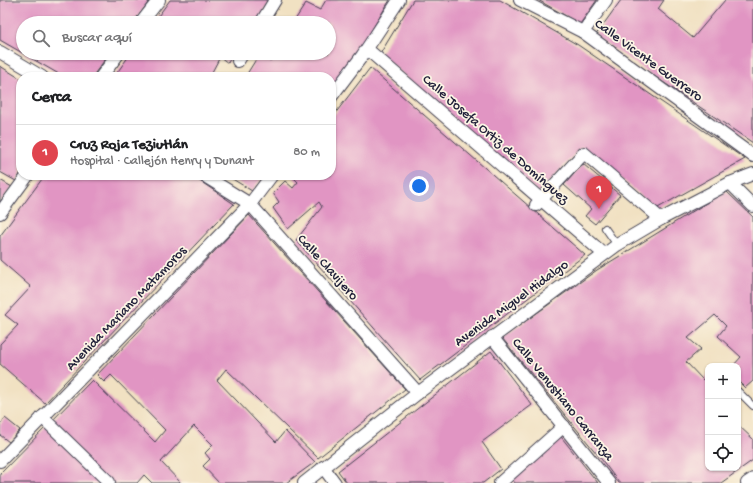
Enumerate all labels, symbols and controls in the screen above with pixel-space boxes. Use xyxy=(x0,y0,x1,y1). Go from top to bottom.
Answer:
search box xyxy=(16,16,336,60)
street label: Calle Vicente Guerrero xyxy=(591,16,705,106)
icon: search xyxy=(30,27,52,49)
text: Buscar aquí xyxy=(62,29,132,47)
street label: Calle Josefa Ortiz de Domínguez xyxy=(418,72,572,209)
text: Cerca xyxy=(32,88,71,108)
text: Cruz Roja Teziutlán xyxy=(70,136,188,154)
text: 1 xyxy=(42,145,48,160)
text: 80 m xyxy=(293,145,320,160)
text: Hospital · Callejón Henry y Dunant xyxy=(70,154,254,169)
your location xyxy=(409,176,429,196)
pin: 1 xyxy=(586,176,612,209)
street label: Calle Clavijero xyxy=(293,231,361,305)
street label: Avenida Mariano Matamoros xyxy=(63,243,192,375)
street label: Avenida Miguel Hidalgo xyxy=(452,257,572,351)
street label: Calle Venustiano Carranza xyxy=(507,335,617,466)
map controls xyxy=(705,363,741,471)
button: + xyxy=(705,363,741,399)
button: − xyxy=(705,399,741,435)
button: locate xyxy=(705,435,741,471)

